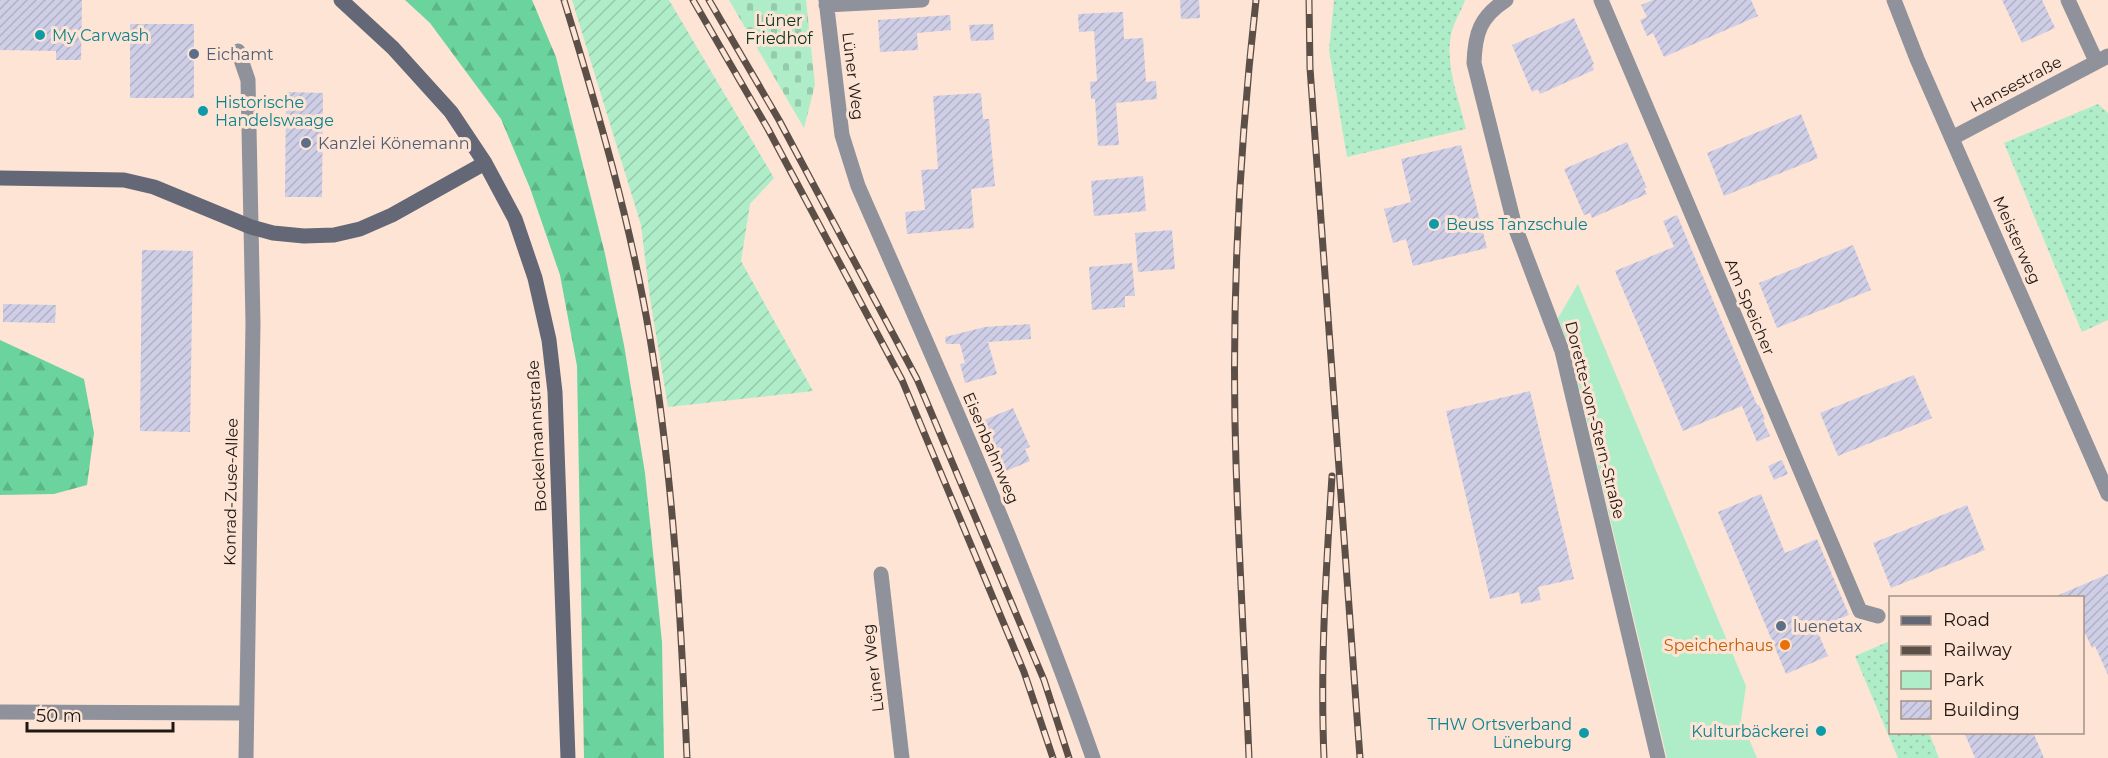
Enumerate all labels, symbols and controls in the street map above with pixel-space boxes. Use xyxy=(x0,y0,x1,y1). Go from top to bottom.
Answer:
park label: Lüner Friedhof xyxy=(745,11,813,48)
place label: My Carwash xyxy=(52,26,149,45)
marker: My Carwash xyxy=(33,28,47,42)
street label: Lüner Weg xyxy=(838,31,868,121)
place label: Eichamt xyxy=(206,45,274,64)
marker: Eichamt xyxy=(187,47,201,61)
street label: Hansestraße xyxy=(1967,52,2065,116)
place label: Historische Handelswaage xyxy=(215,93,334,130)
marker: Historische Handelswaage xyxy=(196,104,210,118)
place label: Kanzlei Könemann xyxy=(318,134,470,153)
marker: Kanzlei Könemann xyxy=(299,136,313,150)
street label: Meisterweg xyxy=(1989,193,2045,287)
place label: Beuss Tanzschule xyxy=(1446,215,1588,234)
marker: Beuss Tanzschule xyxy=(1427,217,1441,231)
street label: Am Speicher xyxy=(1721,256,1779,358)
street label: Dorette-von-Stern-Straße xyxy=(1561,319,1629,521)
street label: Bockelmannstraße xyxy=(524,360,550,512)
street label: Eisenbahnweg xyxy=(959,389,1023,507)
street label: Konrad-Zuse-Allee xyxy=(220,418,242,566)
legend xyxy=(1889,596,2084,734)
text: Road xyxy=(1943,609,1990,631)
place label: luenetax xyxy=(1793,617,1863,636)
marker: luenetax xyxy=(1774,619,1788,633)
street label: Lüner Weg xyxy=(858,623,888,713)
place label: Speicherhaus xyxy=(1664,636,1773,655)
marker: Speicherhaus xyxy=(1778,638,1792,652)
text: Railway xyxy=(1943,639,2012,661)
text: Park xyxy=(1943,669,1984,691)
scale bar xyxy=(27,695,172,733)
text: Building xyxy=(1943,699,2020,721)
text: 50 m xyxy=(36,705,82,727)
place label: THW Ortsverband Lüneburg xyxy=(1428,715,1572,752)
place label: Kulturbäckerei xyxy=(1691,722,1809,741)
marker: Kulturbäckerei xyxy=(1814,724,1828,738)
marker: THW Ortsverband Lüneburg xyxy=(1577,726,1591,740)

